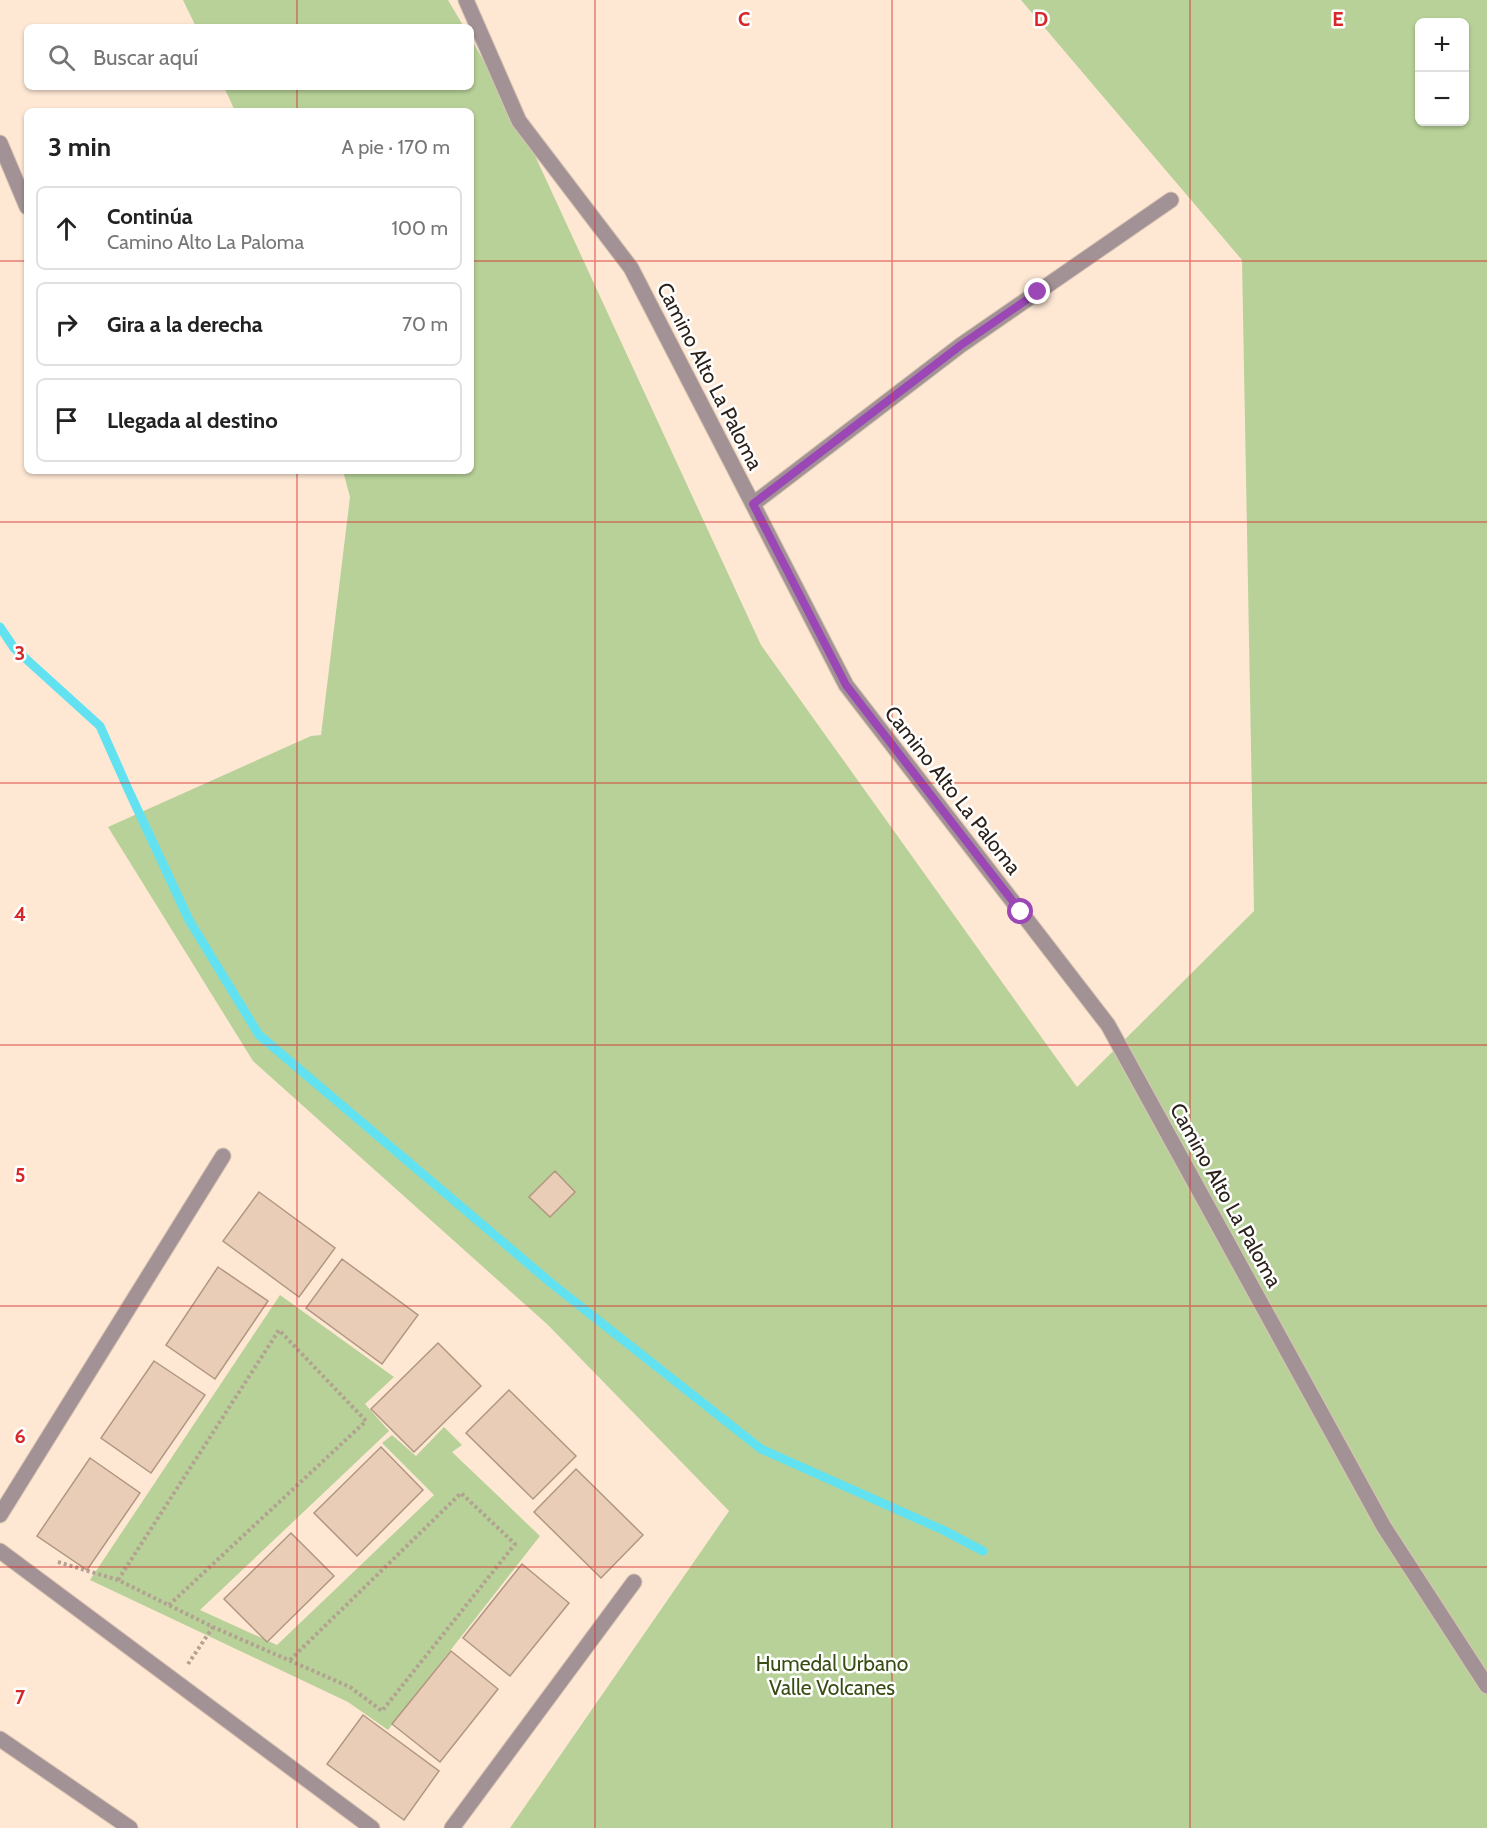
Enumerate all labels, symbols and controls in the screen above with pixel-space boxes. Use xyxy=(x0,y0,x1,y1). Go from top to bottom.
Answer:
text: C xyxy=(738,7,750,31)
text: D xyxy=(1034,7,1048,31)
text: E xyxy=(1332,7,1344,31)
map controls xyxy=(1415,18,1469,126)
button: + xyxy=(1415,18,1469,72)
search box xyxy=(24,24,474,90)
icon: search xyxy=(45,41,78,74)
text: Buscar aquí xyxy=(93,44,198,71)
button: − xyxy=(1415,72,1469,126)
text: 3 min xyxy=(48,131,111,163)
text: A pie · 170 m xyxy=(341,135,450,159)
text: Continúa xyxy=(107,203,193,230)
icon: ahead xyxy=(50,212,83,245)
text: 100 m xyxy=(392,216,448,240)
text: Camino Alto La Paloma xyxy=(107,230,304,254)
street label: Camino Alto La Paloma xyxy=(652,278,768,474)
route end xyxy=(1024,278,1050,304)
icon: right xyxy=(50,308,83,341)
text: Gira a la derecha xyxy=(107,311,263,338)
text: 70 m xyxy=(402,312,448,336)
icon: arrive xyxy=(50,404,83,437)
text: Llegada al destino xyxy=(107,407,278,434)
text: 3 xyxy=(15,641,25,665)
street label: Camino Alto La Paloma xyxy=(879,701,1027,879)
route start xyxy=(1007,898,1033,924)
text: 4 xyxy=(14,902,26,926)
street label: Camino Alto La Paloma xyxy=(1165,1098,1287,1292)
text: 5 xyxy=(15,1163,25,1187)
text: 6 xyxy=(14,1424,26,1448)
park label: Humedal Urbano Valle Volcanes xyxy=(756,1651,908,1700)
text: 7 xyxy=(15,1685,26,1709)

